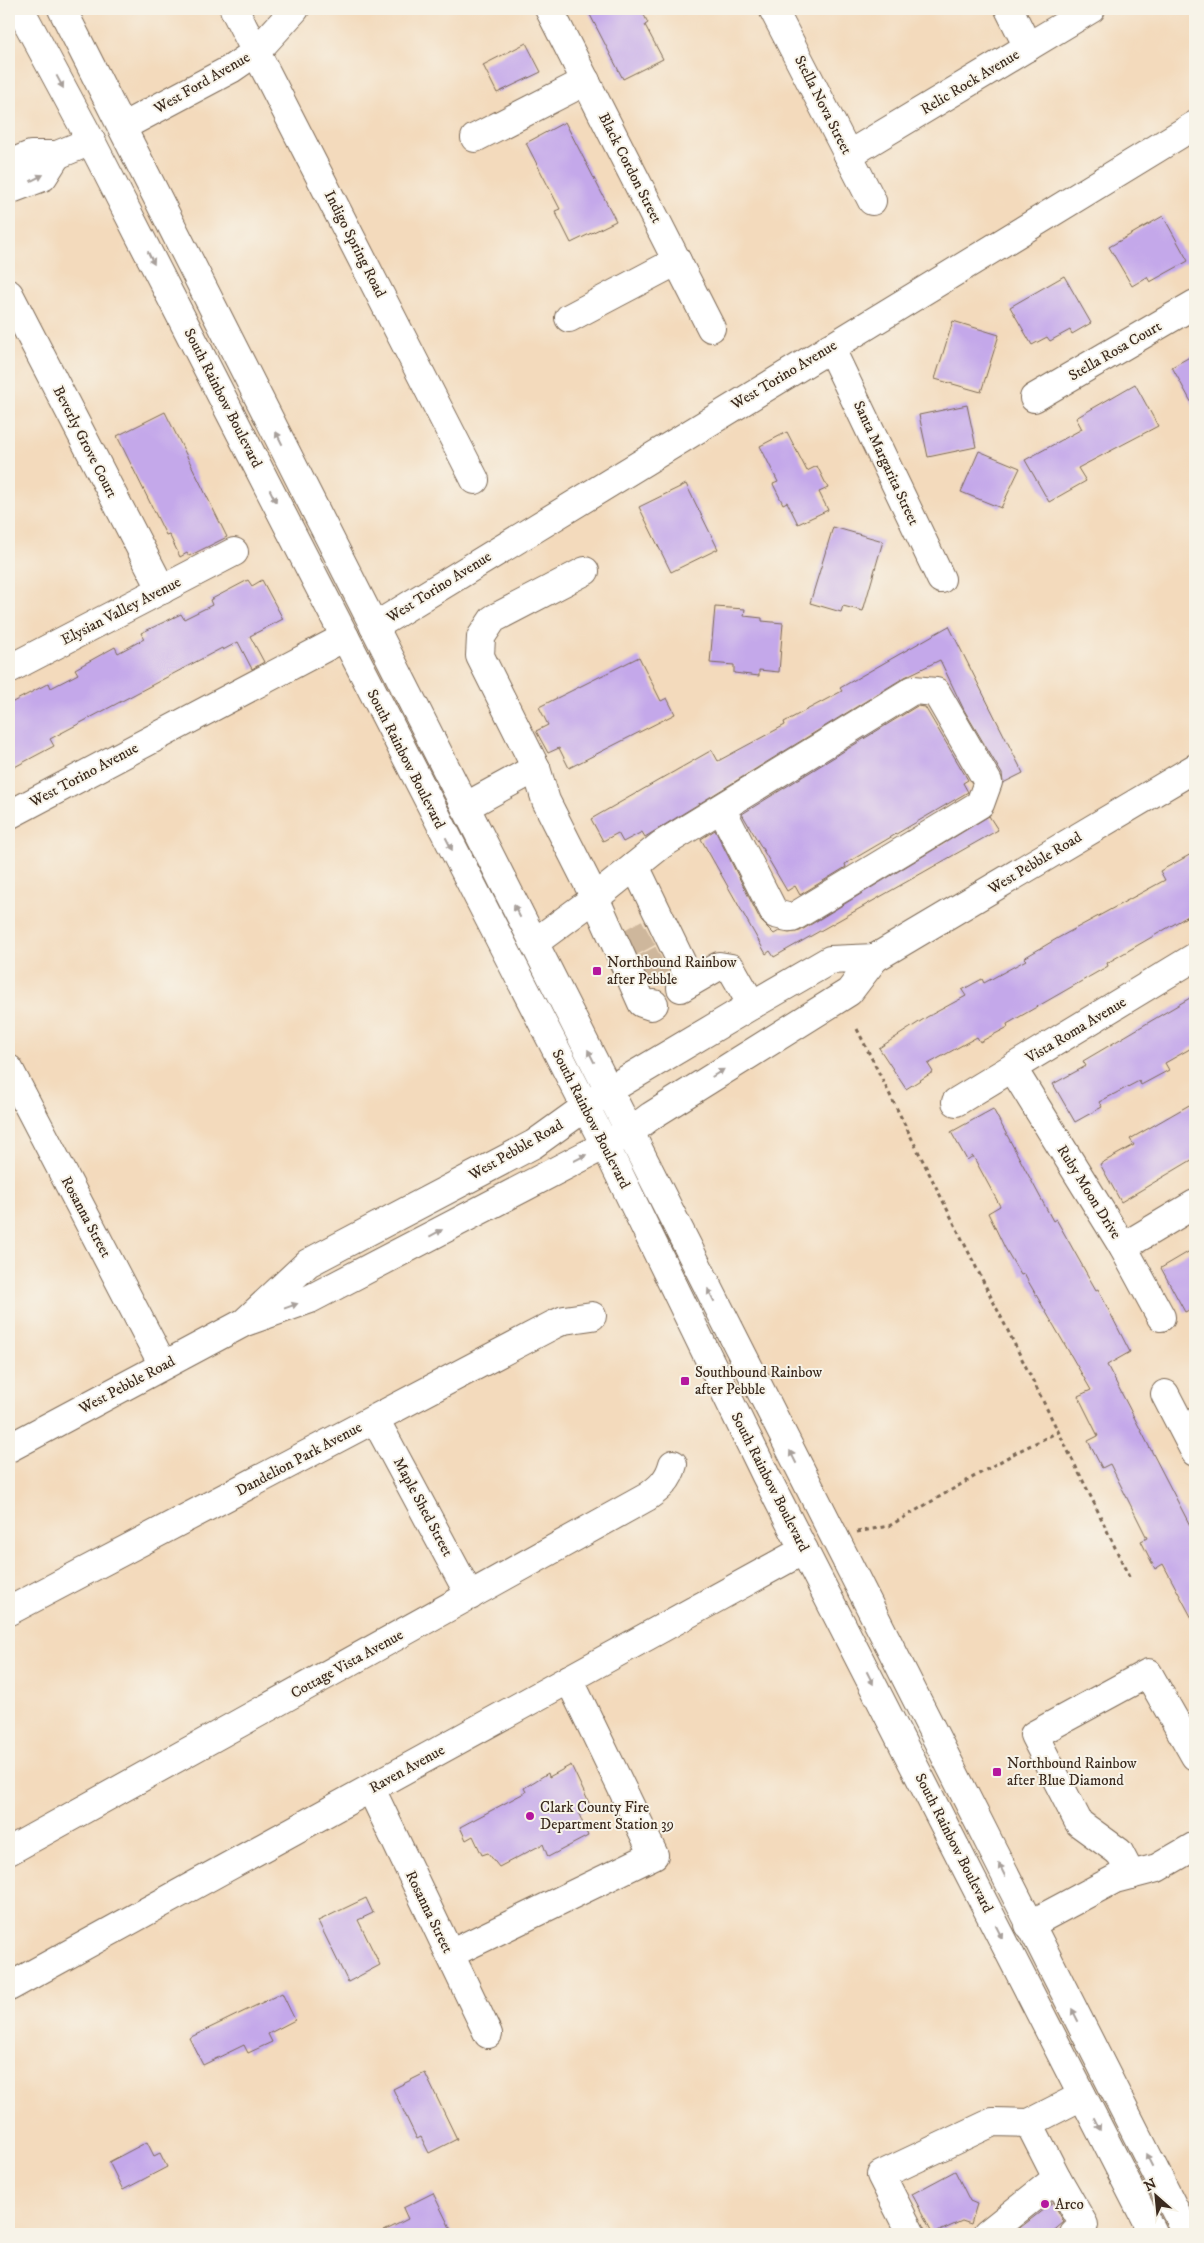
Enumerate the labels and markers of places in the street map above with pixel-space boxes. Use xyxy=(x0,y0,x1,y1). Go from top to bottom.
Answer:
place label: Northbound Rainbow after Pebble xyxy=(607,953,737,989)
marker: Northbound Rainbow after Pebble xyxy=(591,965,603,977)
place label: Southbound Rainbow after Pebble xyxy=(695,1363,823,1399)
marker: Southbound Rainbow after Pebble xyxy=(679,1375,691,1387)
place label: Northbound Rainbow after Blue Diamond xyxy=(1007,1754,1137,1790)
marker: Northbound Rainbow after Blue Diamond xyxy=(991,1766,1003,1778)
place label: Clark County Fire Department Station 39 xyxy=(540,1798,674,1834)
marker: Clark County Fire Department Station 39 xyxy=(524,1810,536,1822)
place label: Arco xyxy=(1055,2195,1084,2214)
marker: Arco xyxy=(1039,2198,1051,2210)

